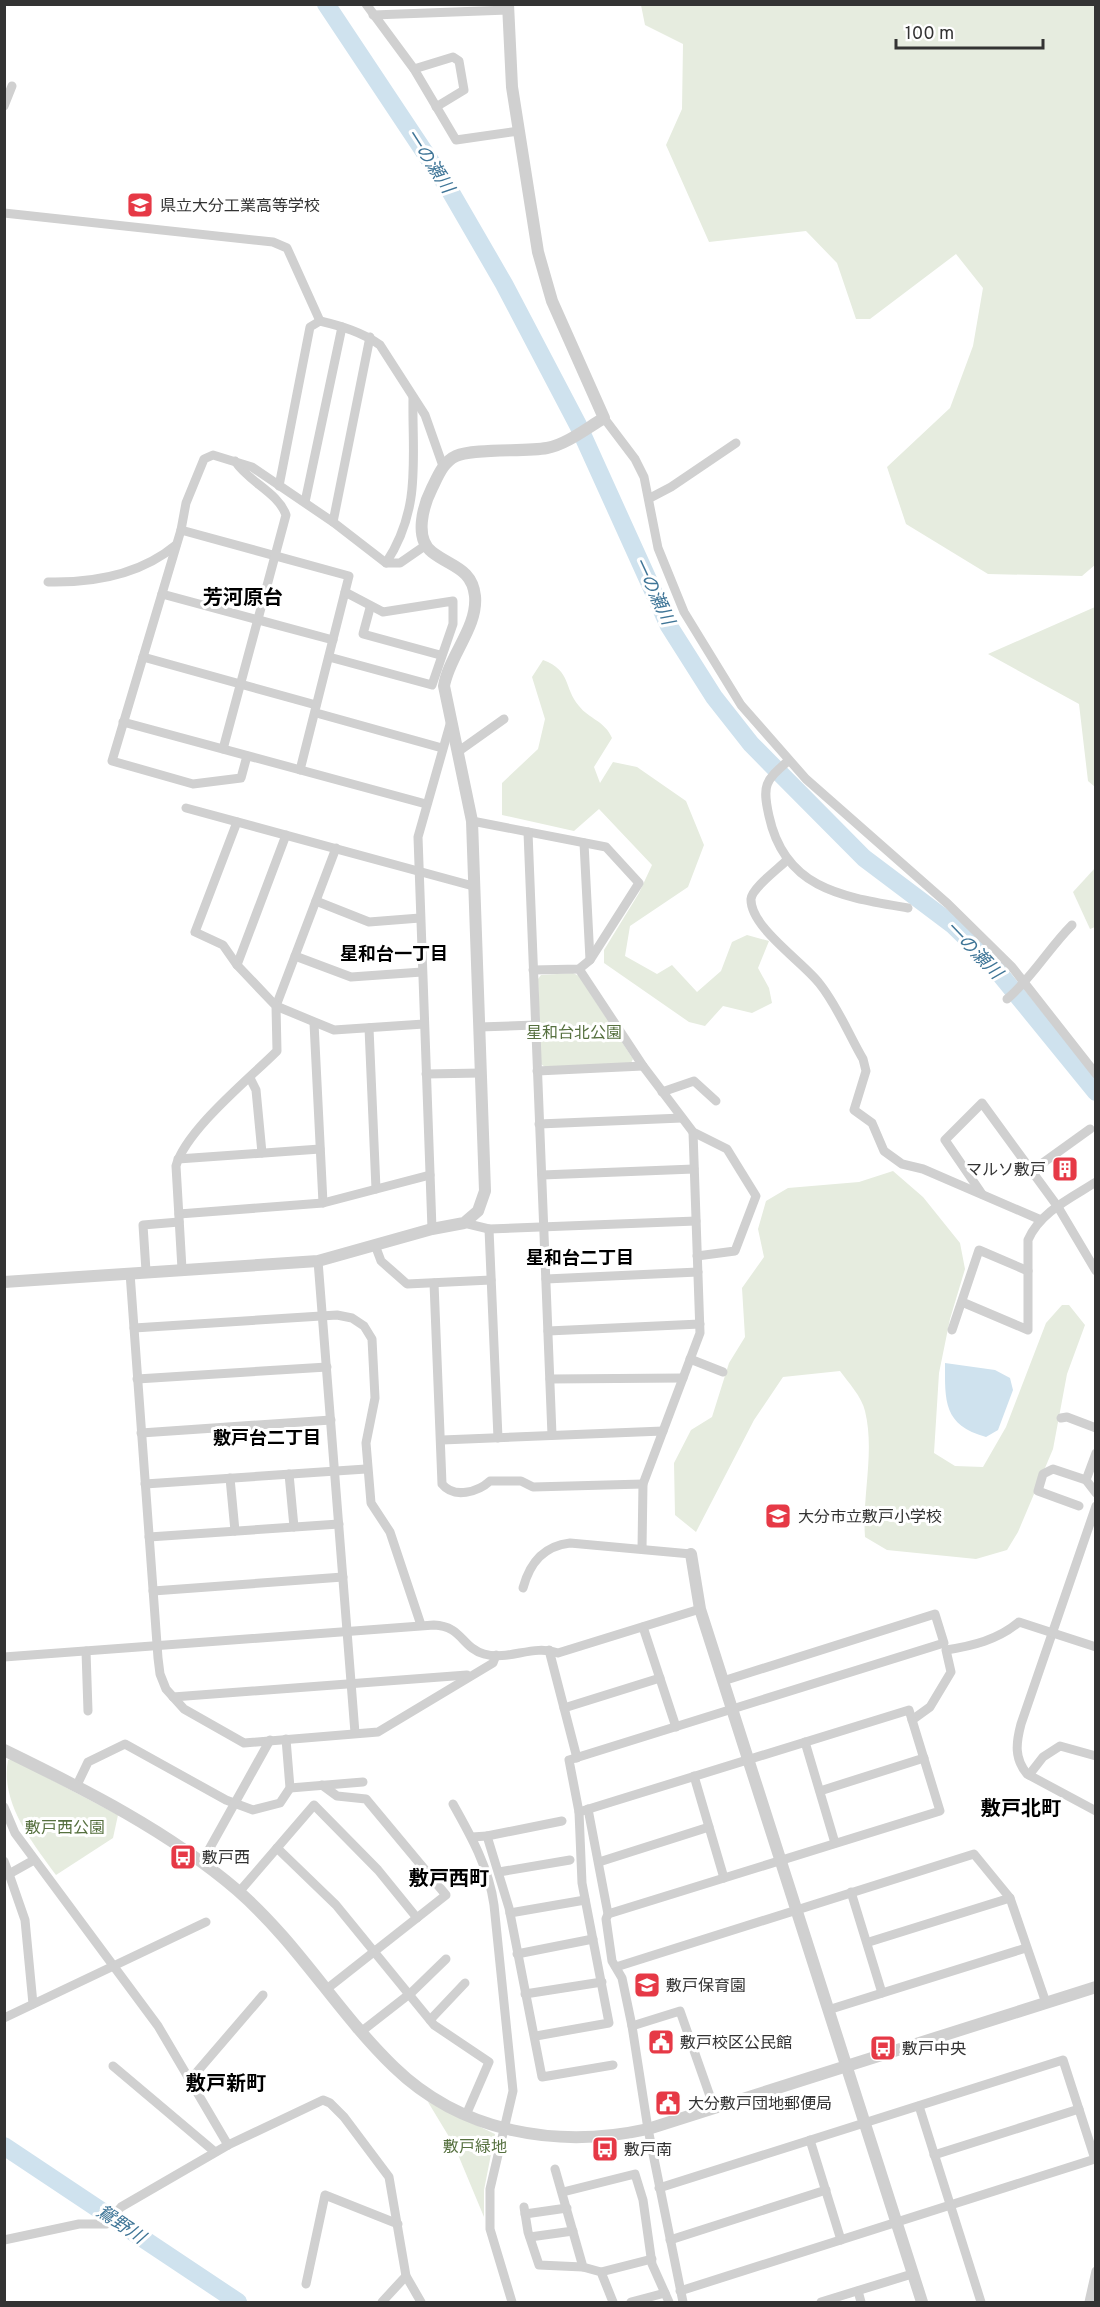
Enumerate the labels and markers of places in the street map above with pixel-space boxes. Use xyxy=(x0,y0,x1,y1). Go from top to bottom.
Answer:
school or university icon: 県立大分工業高等学校 xyxy=(125,190,155,220)
place label: 県立大分工業高等学校 xyxy=(160,197,320,217)
building icon: マルソ敷戸 xyxy=(1050,1154,1080,1184)
place label: マルソ敷戸 xyxy=(966,1161,1046,1181)
school or university icon: 大分市立敷戸小学校 xyxy=(763,1501,793,1531)
place label: 大分市立敷戸小学校 xyxy=(798,1508,942,1528)
bus stop icon: 敷戸西 xyxy=(168,1842,198,1872)
place label: 敷戸西 xyxy=(202,1849,250,1869)
school or university icon: 敷戸保育園 xyxy=(632,1970,662,2000)
place label: 敷戸保育園 xyxy=(666,1977,746,1997)
public building icon: 敷戸校区公民館 xyxy=(646,2027,676,2057)
bus stop icon: 敷戸中央 xyxy=(868,2033,898,2063)
place label: 敷戸校区公民館 xyxy=(680,2034,792,2054)
place label: 敷戸中央 xyxy=(902,2040,966,2060)
public building icon: 大分敷戸団地郵便局 xyxy=(653,2088,683,2118)
place label: 大分敷戸団地郵便局 xyxy=(688,2095,832,2115)
bus stop icon: 敷戸南 xyxy=(590,2134,620,2164)
place label: 敷戸南 xyxy=(624,2141,672,2161)

